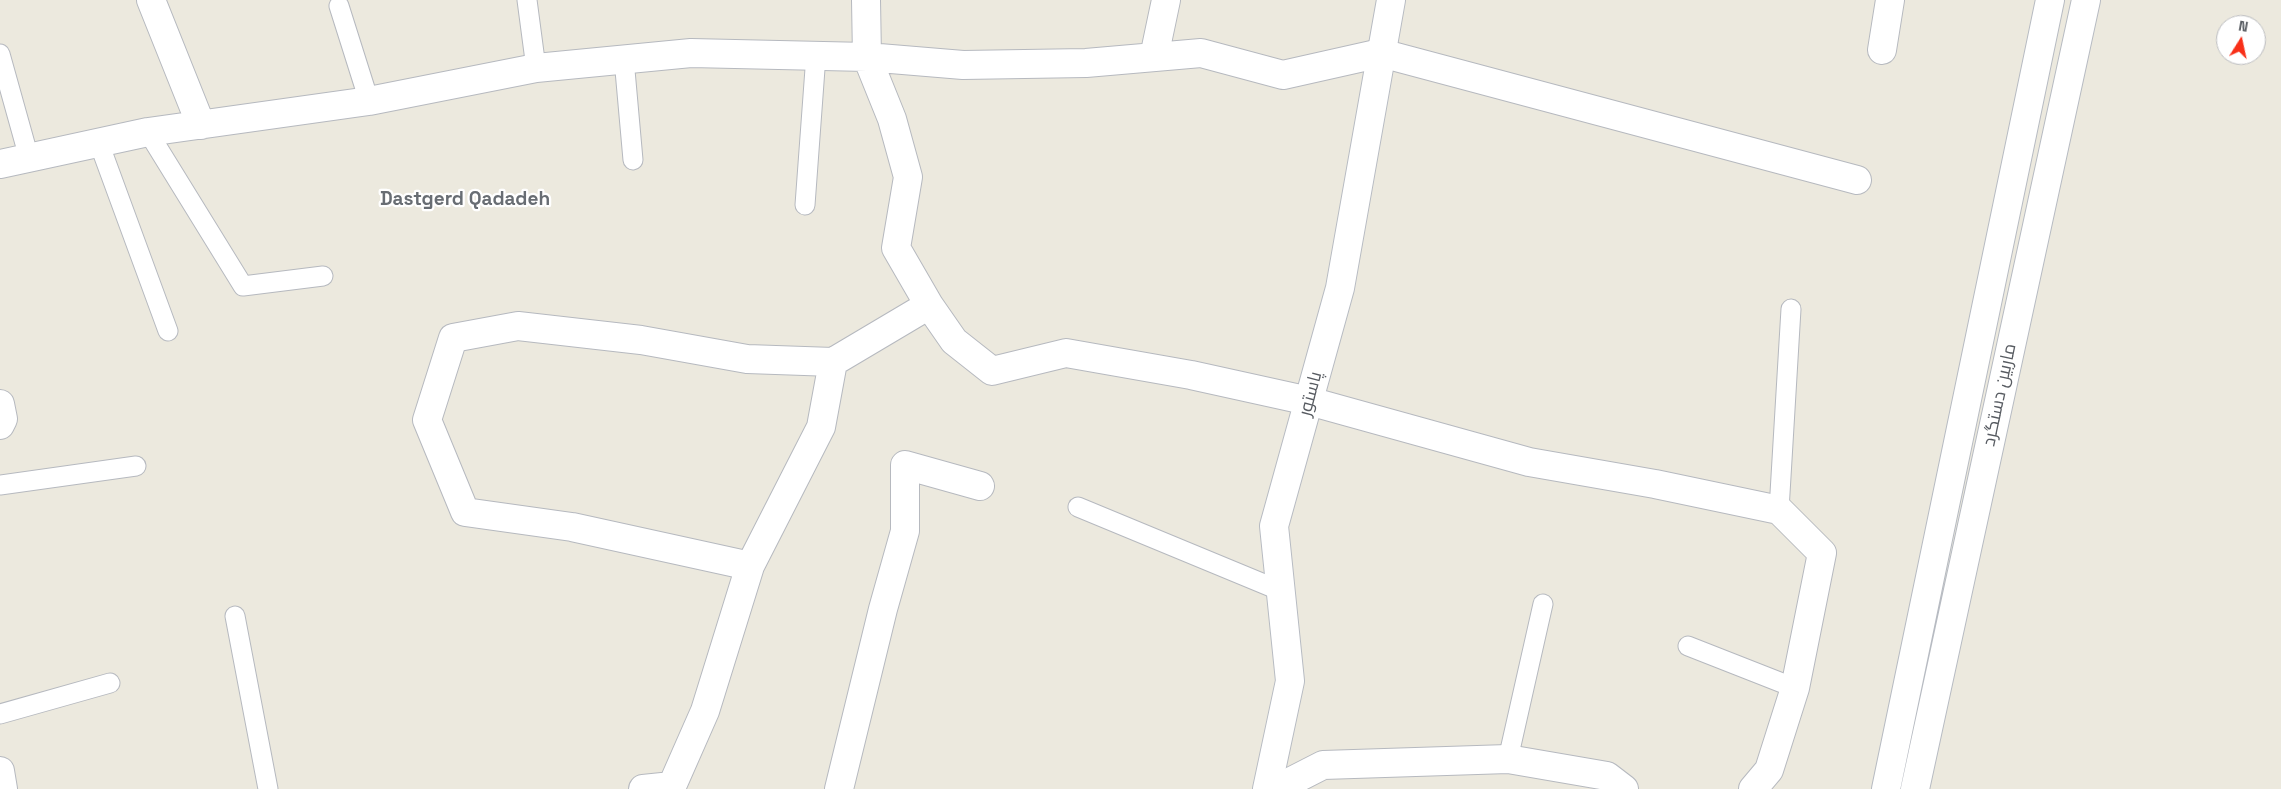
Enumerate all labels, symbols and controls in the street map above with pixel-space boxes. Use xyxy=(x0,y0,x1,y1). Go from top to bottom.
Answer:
north arrow xyxy=(2216,15,2266,65)
text: N xyxy=(2237,17,2250,36)
district label: Dastgerd Qadadeh xyxy=(380,189,550,211)
street label: ماربین دستگرد xyxy=(1979,342,2021,448)
street label: پاستور xyxy=(1295,369,1327,419)

